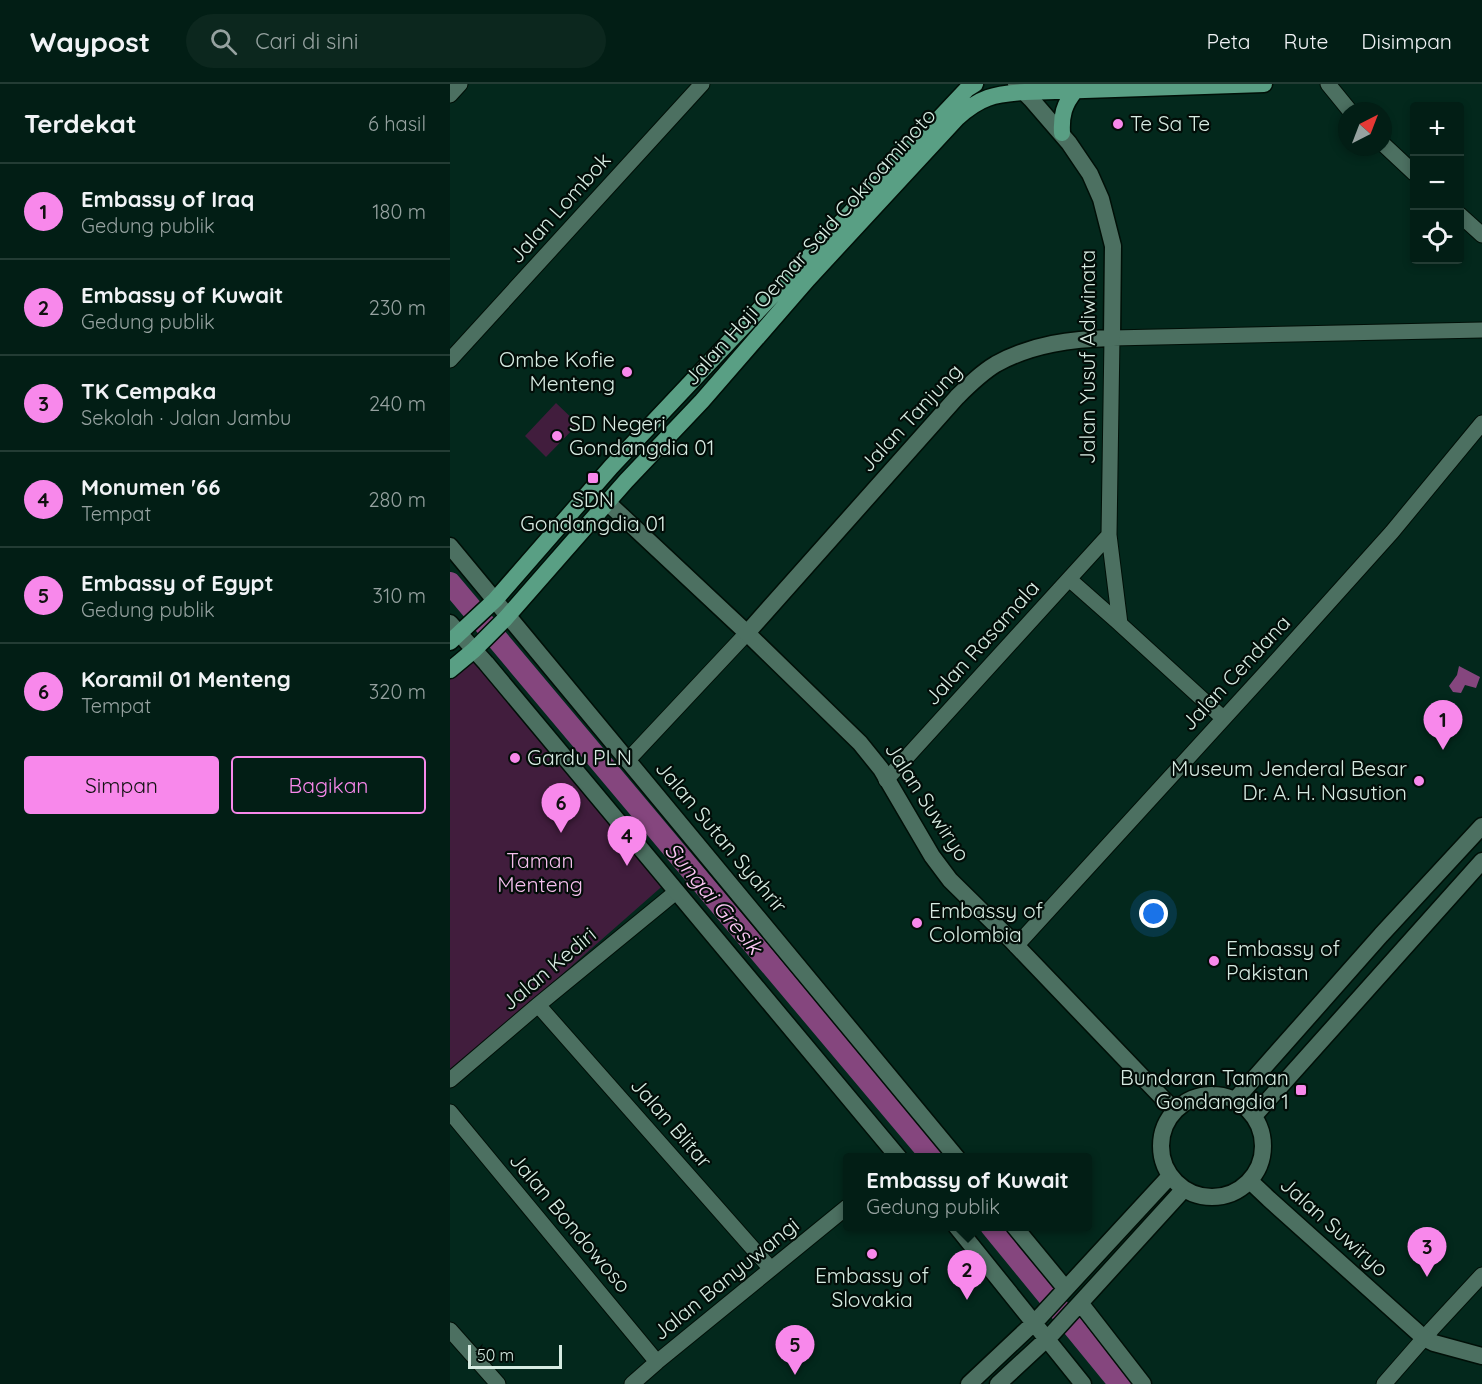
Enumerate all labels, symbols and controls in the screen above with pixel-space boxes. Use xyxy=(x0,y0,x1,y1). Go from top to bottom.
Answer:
search box xyxy=(186,14,606,68)
text: Waypost xyxy=(30,24,150,59)
icon: search xyxy=(207,25,240,58)
text: Cari di sini xyxy=(255,27,359,55)
text: Peta xyxy=(1207,28,1251,54)
text: Rute xyxy=(1284,28,1328,54)
text: Disimpan xyxy=(1361,28,1452,54)
street label: Jalan Haji Oemar Said Cokroaminoto xyxy=(678,102,941,390)
north arrow xyxy=(1338,102,1392,156)
map controls xyxy=(1410,102,1464,264)
button: + xyxy=(1410,102,1464,156)
text: Terdekat xyxy=(24,107,137,140)
place label: Te Sa Te xyxy=(1130,110,1210,136)
text: 6 hasil xyxy=(368,111,426,136)
marker: Te Sa Te xyxy=(1111,117,1125,131)
street label: Jalan Lombok xyxy=(503,147,616,268)
button: − xyxy=(1410,156,1464,210)
text: Embassy of Iraq xyxy=(81,185,254,213)
text: 1 xyxy=(40,199,47,224)
text: 180 m xyxy=(372,199,426,224)
button: locate xyxy=(1410,210,1464,264)
text: Gedung publik xyxy=(81,213,215,238)
street label: Jalan Yusuf Adiwinata xyxy=(1074,250,1100,464)
text: Embassy of Kuwait xyxy=(81,281,283,309)
text: 2 xyxy=(38,295,49,320)
text: 230 m xyxy=(369,295,426,320)
text: Gedung publik xyxy=(81,309,215,334)
place label: Ombe Kofie Menteng xyxy=(499,346,615,396)
street label: Jalan Tanjung xyxy=(854,358,967,477)
marker: Ombe Kofie Menteng xyxy=(620,365,634,379)
text: TK Cempaka xyxy=(81,377,216,405)
text: 3 xyxy=(38,391,49,416)
text: 240 m xyxy=(369,391,426,416)
text: Sekolah · Jalan Jambu xyxy=(81,405,291,430)
place label: SD Negeri Gondangdia 01 xyxy=(569,410,715,460)
marker: SD Negeri Gondangdia 01 xyxy=(550,429,564,443)
marker: SDN Gondangdia 01 xyxy=(586,471,600,485)
text: Monumen '66 xyxy=(81,473,220,501)
place label: SDN Gondangdia 01 xyxy=(520,486,666,536)
text: 4 xyxy=(38,487,49,512)
text: 280 m xyxy=(369,487,426,512)
text: Tempat xyxy=(81,501,151,526)
text: Embassy of Egypt xyxy=(81,569,273,597)
street label: Jalan Rasamala xyxy=(918,574,1044,710)
text: 5 xyxy=(38,583,49,608)
text: 310 m xyxy=(373,583,426,608)
text: Gedung publik xyxy=(81,597,215,622)
street label: Jalan Cendana xyxy=(1175,609,1295,735)
text: Koramil 01 Menteng xyxy=(81,665,291,693)
text: 6 xyxy=(38,679,49,704)
text: 320 m xyxy=(369,679,426,704)
text: Tempat xyxy=(81,693,151,718)
pin: 1 xyxy=(1424,700,1462,750)
street label: Jalan Suwiryo xyxy=(880,737,976,866)
place label: Gardu PLN xyxy=(527,744,632,770)
marker: Gardu PLN xyxy=(508,751,522,765)
street label: Jalan Sutan Syahrir xyxy=(651,755,793,918)
place label: Museum Jenderal Besar Dr. A. H. Nasution xyxy=(1171,755,1407,805)
button: Simpan xyxy=(24,756,219,814)
button: Bagikan xyxy=(231,756,426,814)
marker: Museum Jenderal Besar Dr. A. H. Nasution xyxy=(1412,774,1426,788)
pin: 6 xyxy=(542,784,580,833)
pin: 4 xyxy=(608,816,646,866)
water label: Sungai Gresik xyxy=(659,836,770,961)
park label: Taman Menteng xyxy=(497,847,583,897)
place label: Embassy of Colombia xyxy=(929,897,1044,947)
your location xyxy=(1139,899,1168,928)
marker: Embassy of Colombia xyxy=(910,916,924,930)
street label: Jalan Kediri xyxy=(496,921,601,1015)
place label: Embassy of Pakistan xyxy=(1226,935,1341,985)
marker: Embassy of Pakistan xyxy=(1207,954,1221,968)
place label: Bundaran Taman Gondangdia 1 xyxy=(1120,1064,1289,1114)
street label: Jalan Blitar xyxy=(626,1072,718,1173)
marker: Bundaran Taman Gondangdia 1 xyxy=(1294,1083,1308,1097)
street label: Jalan Bondowoso xyxy=(505,1147,637,1298)
popup xyxy=(843,1153,1092,1231)
text: Embassy of Kuwait xyxy=(866,1166,1069,1194)
street label: Jalan Suwiryo xyxy=(1275,1171,1394,1282)
text: Gedung publik xyxy=(866,1194,1000,1219)
street label: Jalan Banyuwangi xyxy=(647,1211,804,1345)
pin: 3 xyxy=(1408,1228,1446,1277)
marker: Embassy of Slovakia xyxy=(865,1247,879,1261)
pin: 2 xyxy=(948,1250,986,1300)
place label: Embassy of Slovakia xyxy=(815,1262,930,1312)
pin: 5 xyxy=(776,1326,814,1375)
scale bar xyxy=(468,1342,562,1370)
text: 50 m xyxy=(477,1345,514,1365)

